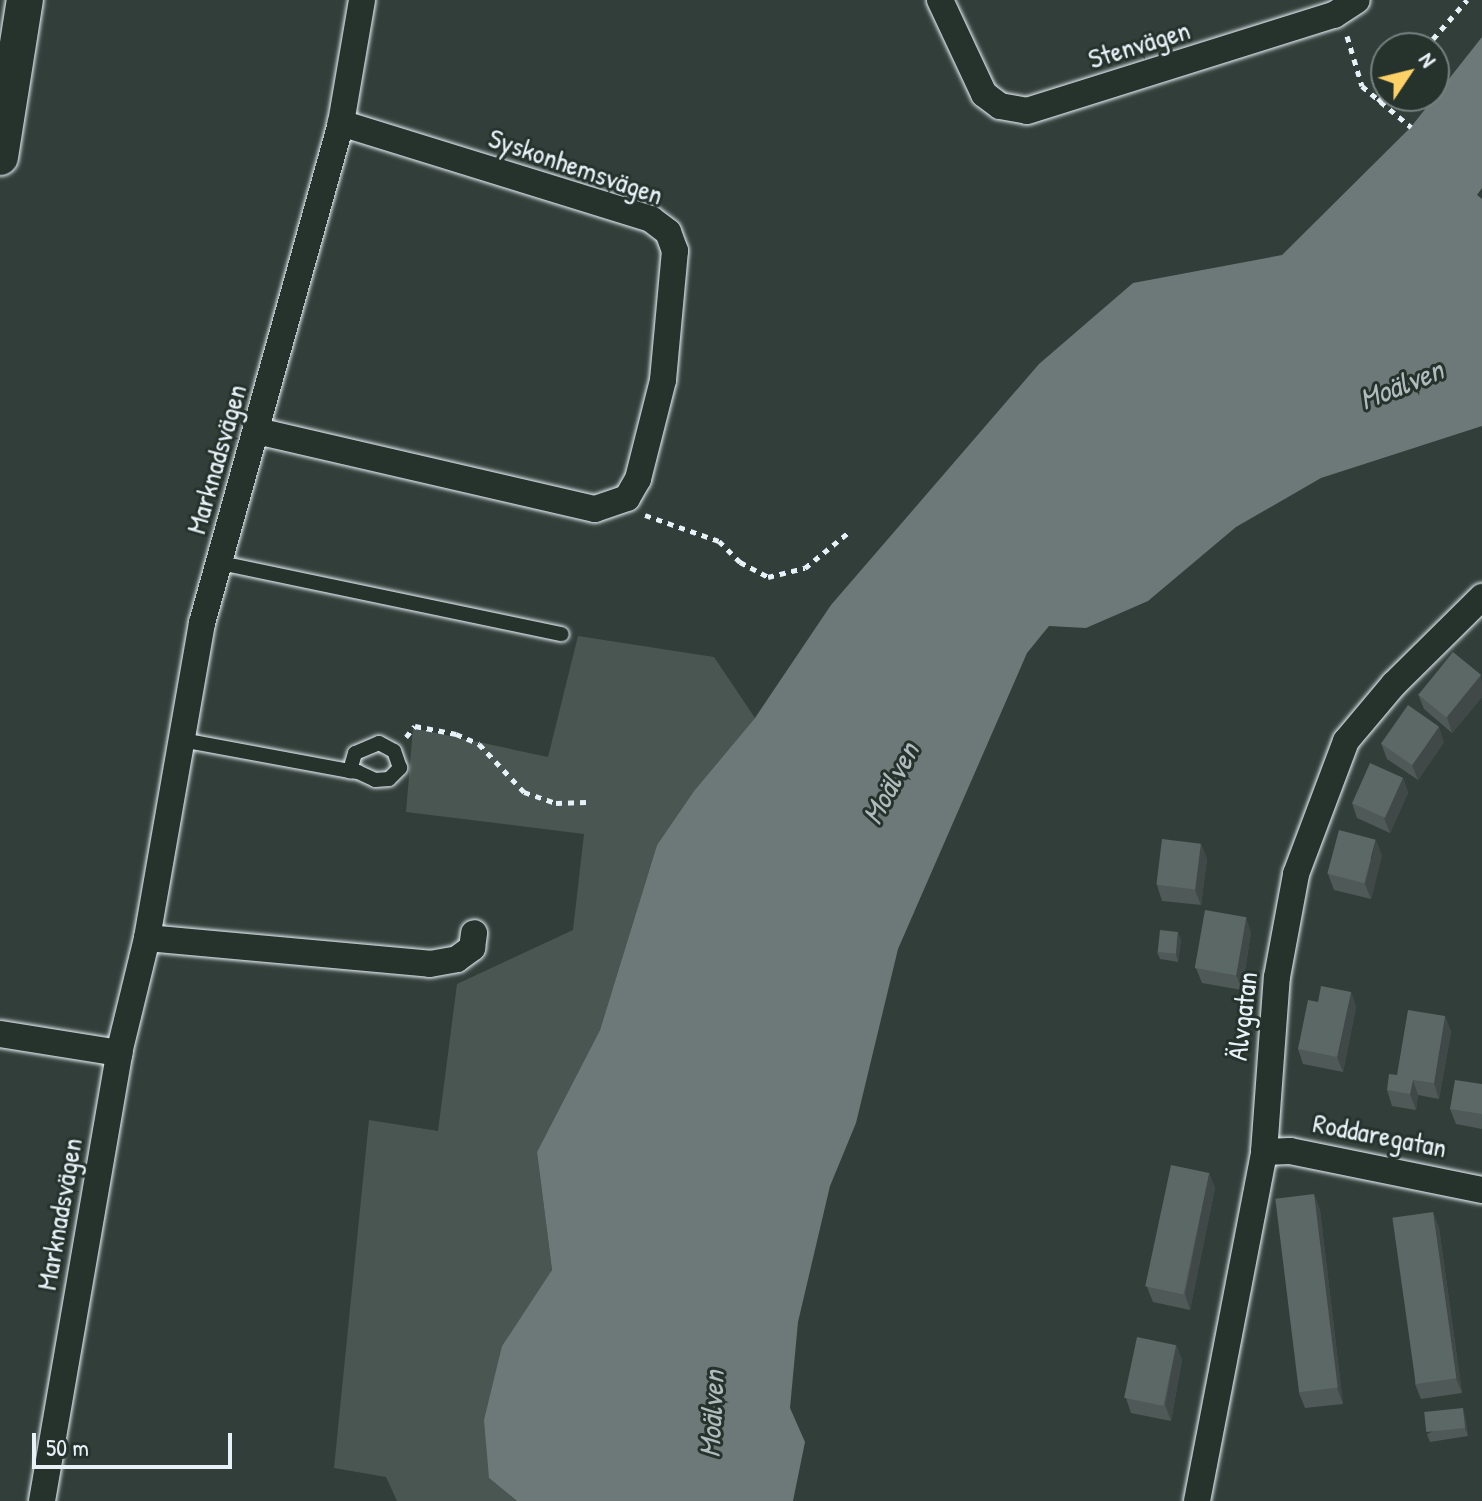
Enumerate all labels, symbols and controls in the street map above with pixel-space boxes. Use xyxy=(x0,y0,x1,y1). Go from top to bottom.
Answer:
street label: Stenvägen xyxy=(1084,13,1194,75)
north arrow xyxy=(1370,32,1450,112)
text: N xyxy=(1412,46,1444,73)
street label: Syskonhemsvägen xyxy=(484,120,668,212)
water label: Moälven xyxy=(1354,351,1448,417)
street label: Marknadsvägen xyxy=(179,380,253,538)
water label: Moälven xyxy=(854,736,926,830)
street label: Älvgatan xyxy=(1220,970,1264,1062)
street label: Roddaregatan xyxy=(1310,1106,1450,1164)
street label: Marknadsvägen xyxy=(29,1135,89,1293)
water label: Moälven xyxy=(691,1370,731,1458)
scale bar xyxy=(36,1417,236,1467)
text: 50 m xyxy=(46,1431,89,1463)

